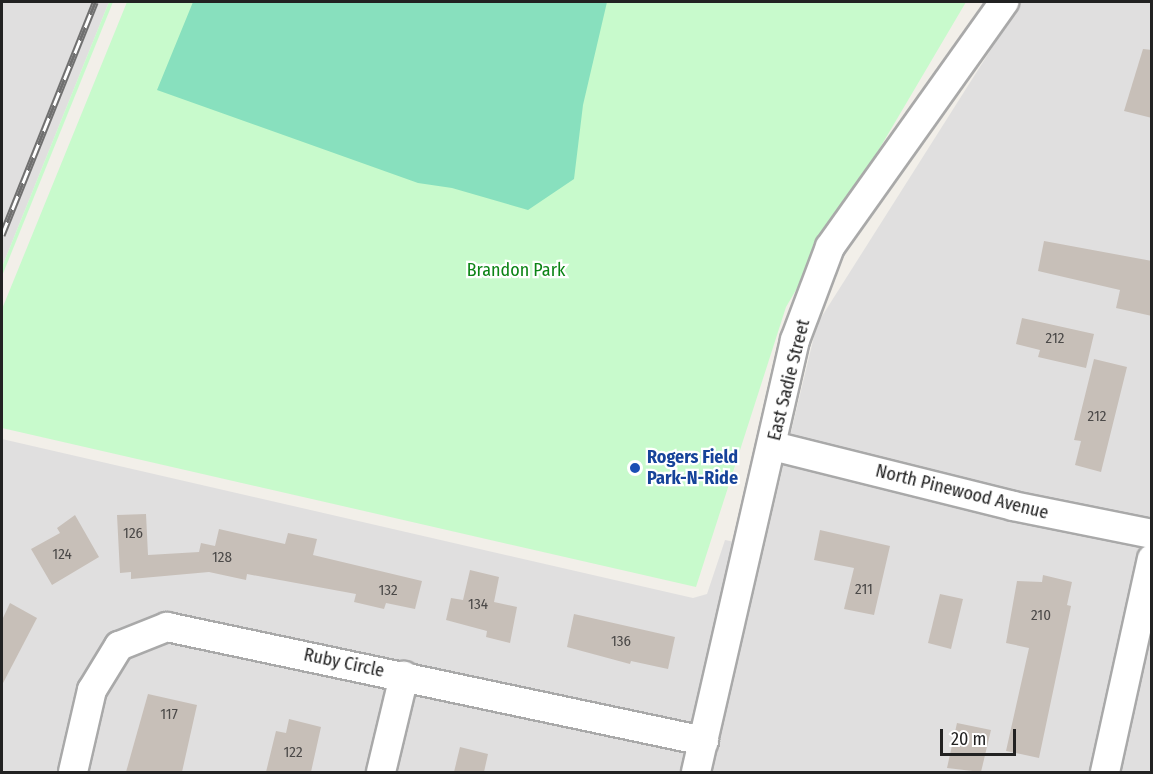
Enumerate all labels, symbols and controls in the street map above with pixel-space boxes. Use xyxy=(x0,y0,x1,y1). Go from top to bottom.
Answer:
park label: Brandon Park xyxy=(467,259,565,281)
street label: East Sadie Street xyxy=(764,317,814,443)
house number: 212 xyxy=(1046,330,1064,348)
house number: 212 xyxy=(1088,408,1106,426)
place label: Rogers Field Park-N-Ride xyxy=(647,447,738,490)
street label: North Pinewood Avenue xyxy=(873,460,1051,524)
marker: Rogers Field Park-N-Ride xyxy=(628,461,642,475)
house number: 126 xyxy=(123,525,143,543)
house number: 124 xyxy=(52,546,72,564)
house number: 128 xyxy=(212,549,232,567)
house number: 211 xyxy=(855,581,873,599)
house number: 132 xyxy=(378,582,398,600)
house number: 134 xyxy=(468,596,488,614)
house number: 210 xyxy=(1031,607,1051,625)
house number: 136 xyxy=(611,633,631,651)
street label: Ruby Circle xyxy=(302,644,386,682)
house number: 117 xyxy=(160,706,178,724)
scale bar xyxy=(943,717,1020,755)
text: 20 m xyxy=(951,728,986,750)
house number: 122 xyxy=(283,744,303,762)

